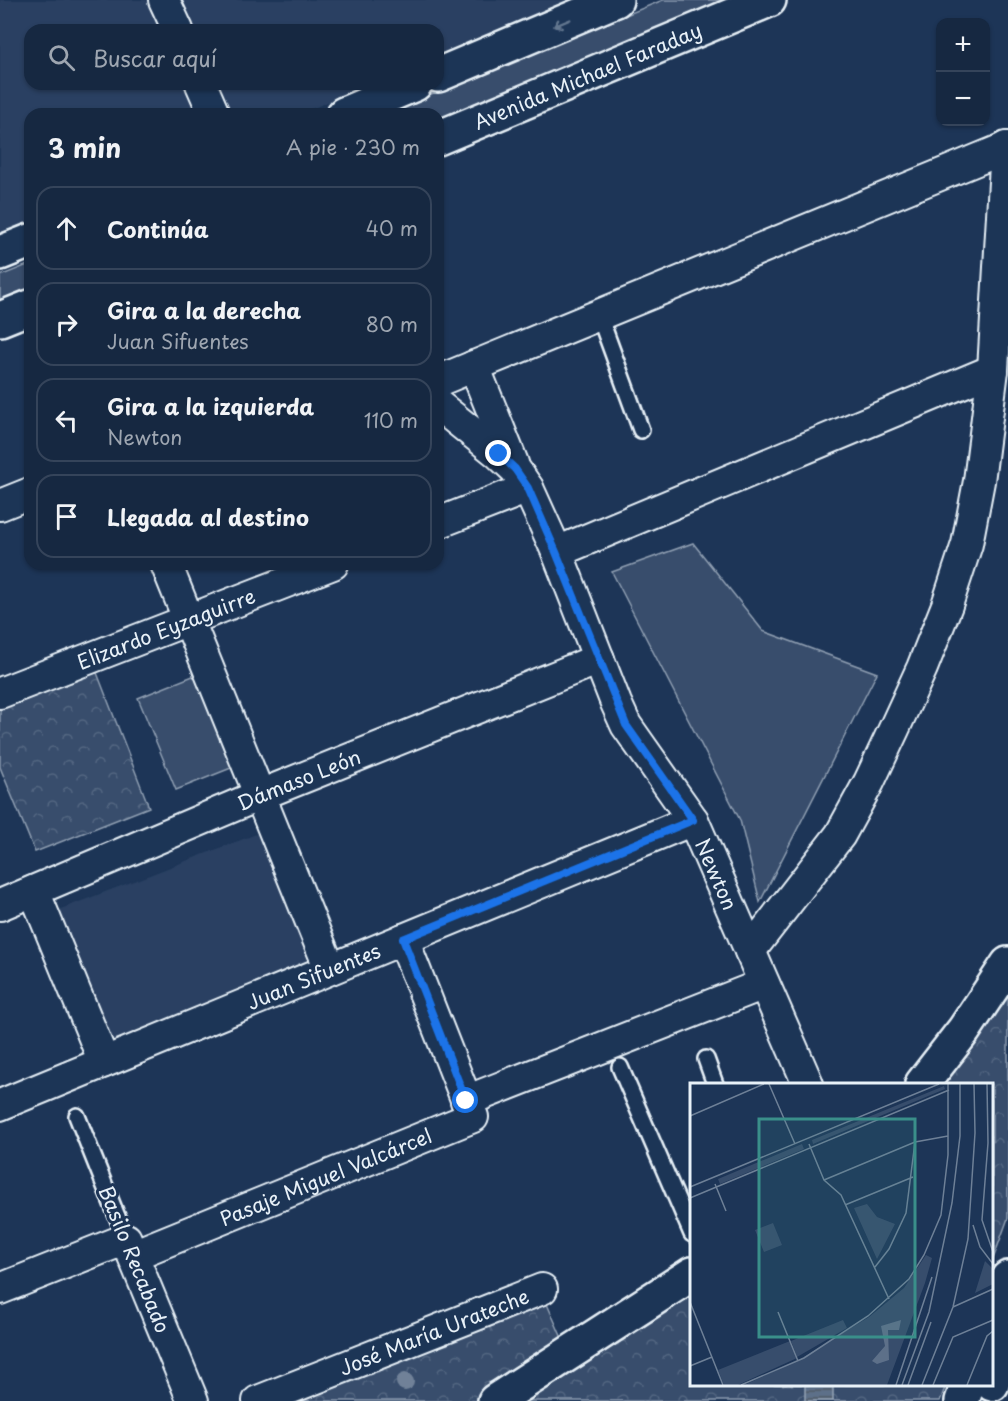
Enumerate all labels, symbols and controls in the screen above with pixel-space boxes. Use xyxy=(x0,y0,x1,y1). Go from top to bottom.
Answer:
street label: Avenida Michael Faraday xyxy=(469,15,706,137)
one-way arrow xyxy=(554,18,572,29)
map controls xyxy=(936,18,990,126)
button: + xyxy=(936,18,990,72)
search box xyxy=(24,24,444,90)
icon: search xyxy=(45,41,78,74)
text: Buscar aquí xyxy=(93,41,217,74)
button: − xyxy=(936,72,990,126)
text: 3 min xyxy=(48,128,121,167)
text: A pie · 230 m xyxy=(286,132,420,162)
icon: ahead xyxy=(50,212,83,245)
text: Continúa xyxy=(107,212,209,245)
text: 40 m xyxy=(366,213,418,243)
text: Gira a la derecha xyxy=(107,293,301,326)
icon: right xyxy=(50,308,83,341)
text: 80 m xyxy=(366,309,418,339)
text: Juan Sifuentes xyxy=(107,326,248,356)
text: Gira a la izquierda xyxy=(107,389,314,422)
icon: left xyxy=(50,404,83,437)
text: 110 m xyxy=(364,405,418,435)
text: Newton xyxy=(107,422,182,452)
route end xyxy=(485,440,511,466)
icon: arrive xyxy=(50,500,83,533)
text: Llegada al destino xyxy=(107,500,309,533)
street label: Elizardo Eyzaguirre xyxy=(72,581,259,677)
street label: Dámaso León xyxy=(232,741,365,818)
street label: Newton xyxy=(688,834,745,915)
street label: Juan Sifuentes xyxy=(242,935,385,1017)
inset map xyxy=(690,1083,993,1386)
route start xyxy=(452,1087,478,1113)
street label: Pasaje Miguel Valcárcel xyxy=(215,1120,436,1233)
street label: Basilo Recabado xyxy=(92,1181,178,1337)
street label: José María Urateche xyxy=(334,1281,533,1383)

